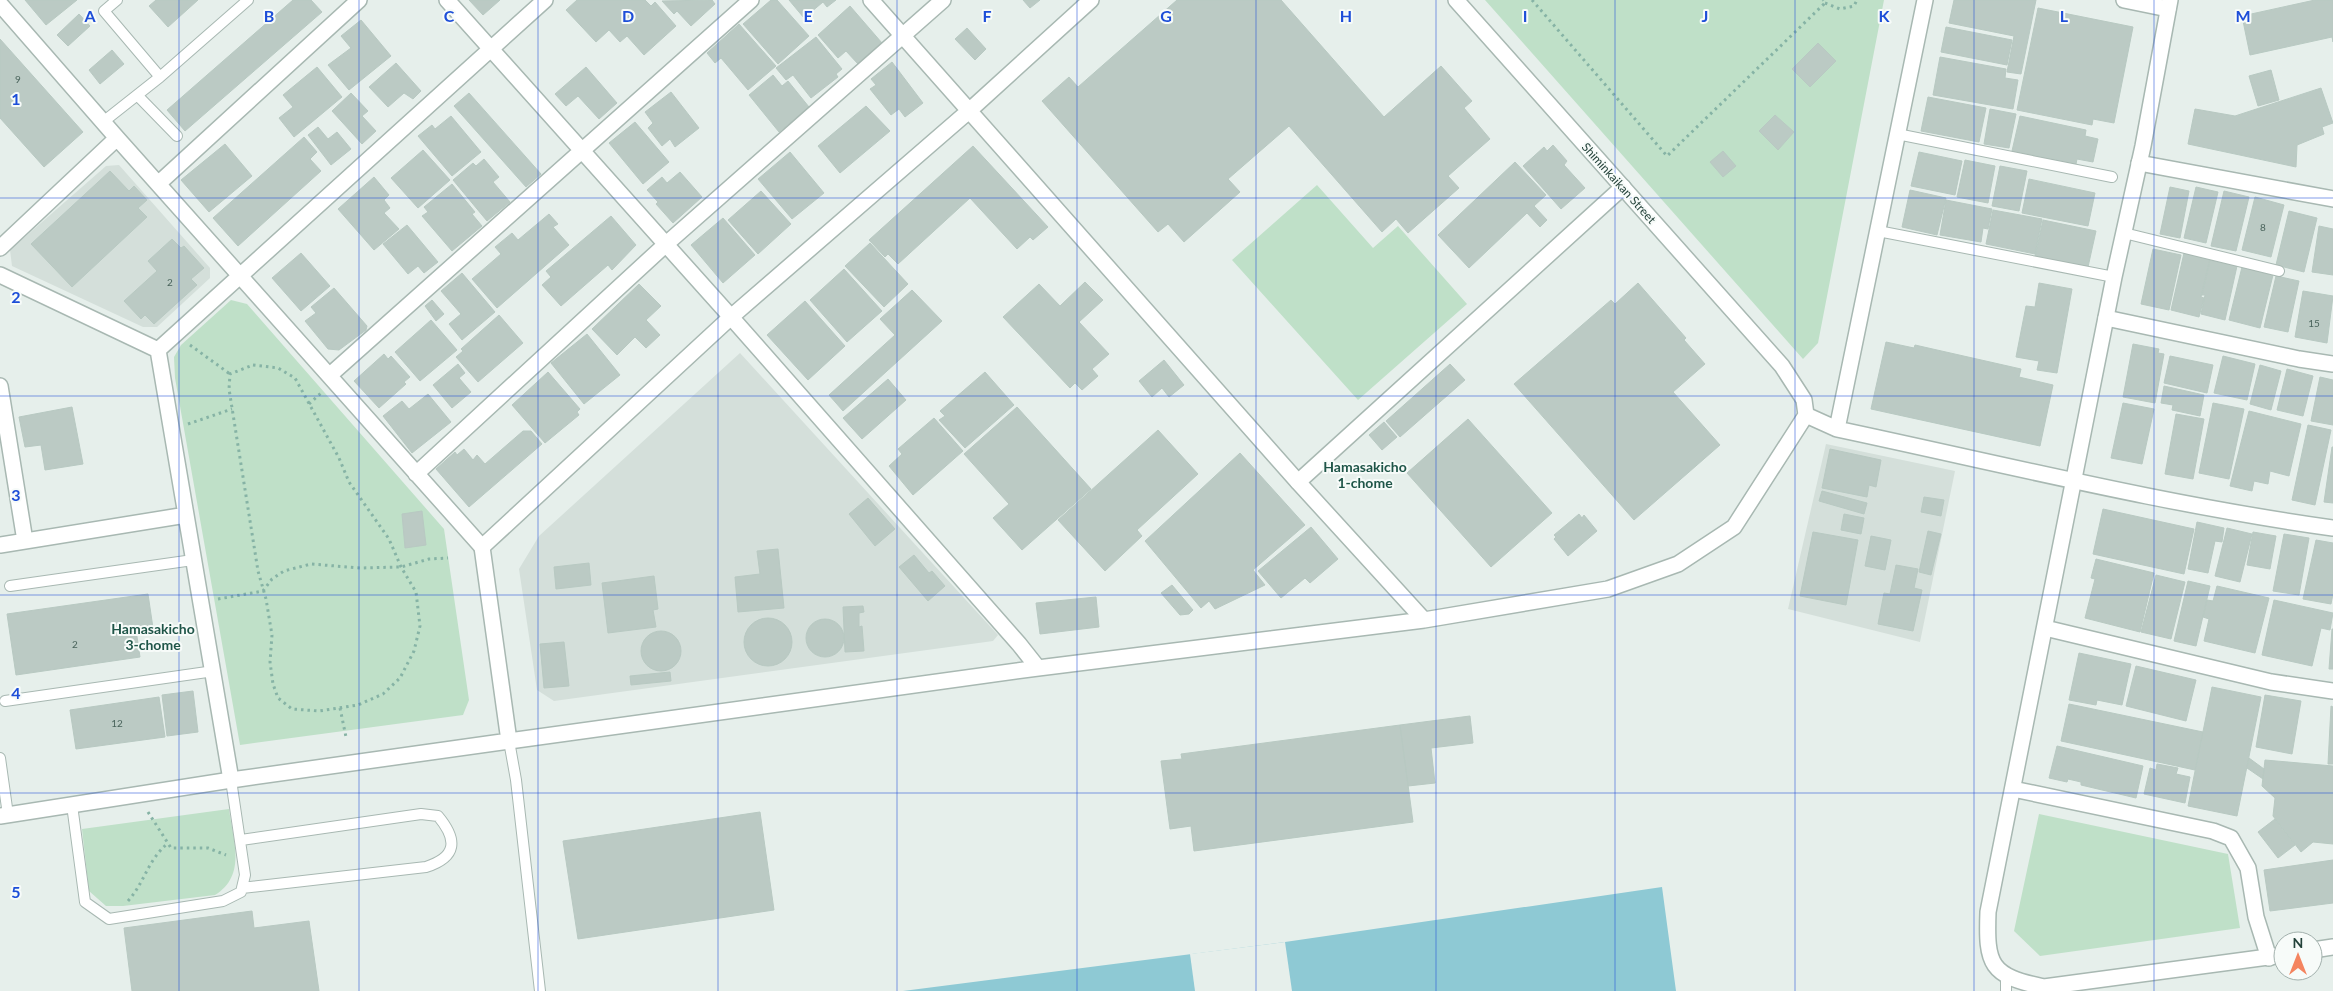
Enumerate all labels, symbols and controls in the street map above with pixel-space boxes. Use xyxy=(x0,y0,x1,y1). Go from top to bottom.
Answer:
text: A xyxy=(83,6,96,25)
text: B xyxy=(264,6,274,25)
text: C xyxy=(444,6,455,25)
text: D xyxy=(622,6,634,25)
text: E xyxy=(803,6,813,25)
text: F xyxy=(982,6,992,25)
text: G xyxy=(1160,6,1172,25)
text: H xyxy=(1340,6,1352,25)
text: I xyxy=(1523,6,1527,25)
text: J xyxy=(1702,6,1708,25)
text: K xyxy=(1879,6,1891,25)
text: L xyxy=(2060,6,2069,25)
text: M xyxy=(2235,6,2251,25)
house number: 9 xyxy=(15,73,21,85)
text: 1 xyxy=(11,89,21,108)
street label: Shiminkaikan Street xyxy=(1579,139,1660,227)
house number: 8 xyxy=(2260,221,2266,233)
house number: 2 xyxy=(167,276,173,288)
text: 2 xyxy=(11,287,21,306)
house number: 15 xyxy=(2308,317,2320,329)
district label: Hamasakicho 1-chome xyxy=(1323,458,1407,491)
text: 3 xyxy=(11,485,21,504)
district label: Hamasakicho 3-chome xyxy=(111,620,195,653)
house number: 2 xyxy=(72,638,78,650)
text: 4 xyxy=(11,683,21,702)
house number: 12 xyxy=(111,717,123,729)
text: 5 xyxy=(11,882,21,901)
north arrow xyxy=(2273,931,2323,981)
text: N xyxy=(2293,934,2303,951)

